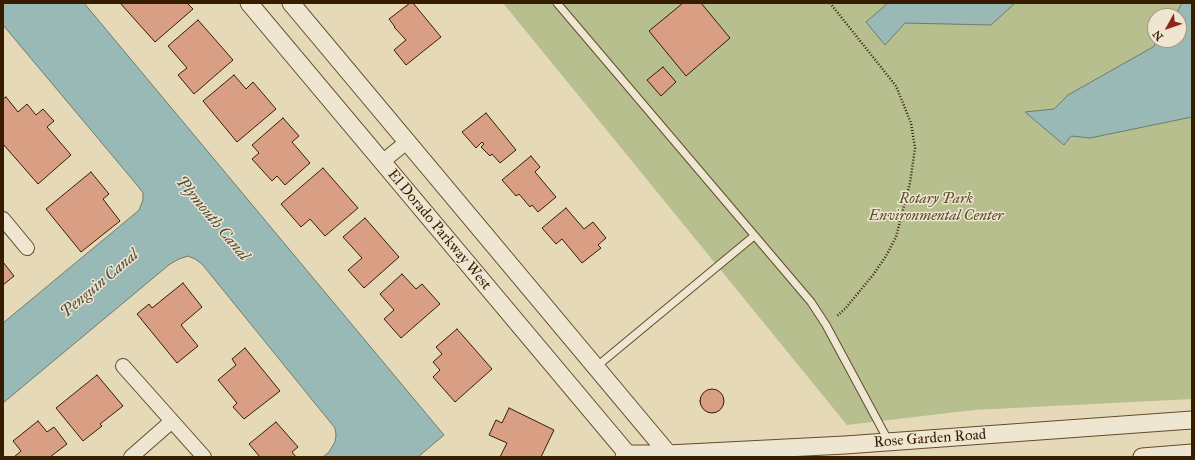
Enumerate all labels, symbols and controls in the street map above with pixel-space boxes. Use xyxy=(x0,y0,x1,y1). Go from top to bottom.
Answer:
north arrow xyxy=(1147,8,1187,48)
text: N xyxy=(1150,28,1166,43)
street label: El Dorado Parkway West xyxy=(383,166,495,294)
water label: Plymouth Canal xyxy=(171,173,253,265)
park label: Rotary Park Environmental Center xyxy=(869,190,1003,225)
water label: Penguin Canal xyxy=(57,246,143,322)
street label: Rose Garden Road xyxy=(873,426,987,452)

